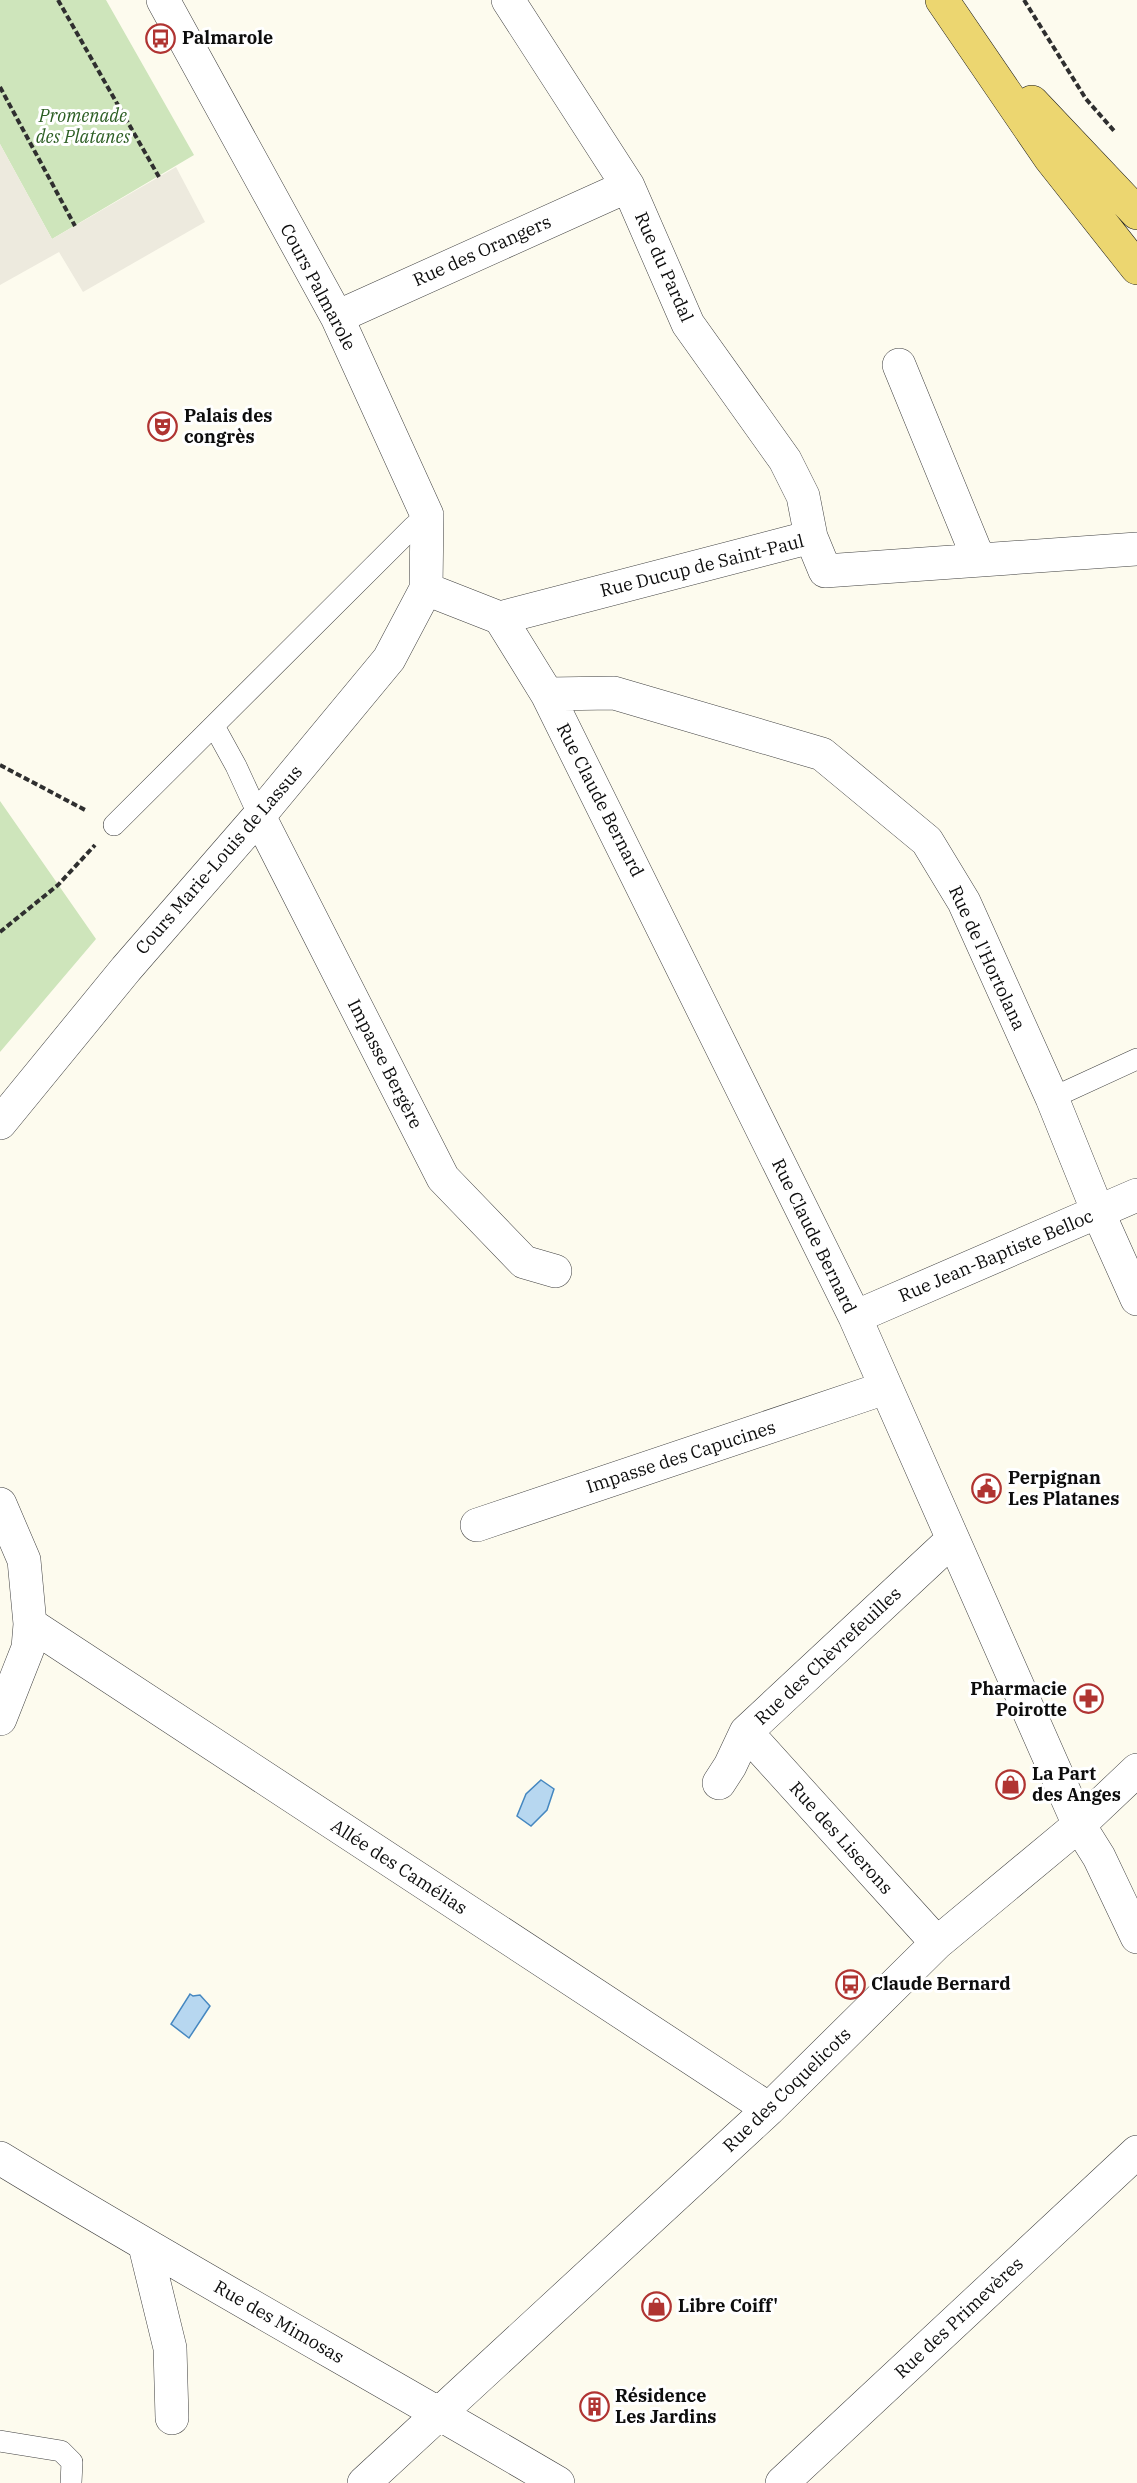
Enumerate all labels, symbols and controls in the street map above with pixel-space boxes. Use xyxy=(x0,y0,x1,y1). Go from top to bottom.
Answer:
bus stop icon: Palmarole xyxy=(145,22,177,54)
place label: Palmarole xyxy=(182,26,273,49)
park label: Promenade des Platanes xyxy=(36,104,131,148)
street label: Rue du Pardal xyxy=(630,208,699,325)
street label: Rue des Orangers xyxy=(409,210,554,291)
street label: Cours Palmarole xyxy=(275,220,361,354)
place label: Palais des congrès xyxy=(184,404,272,448)
theatre icon: Palais des congrès xyxy=(147,410,179,442)
street label: Rue Ducup de Saint-Paul xyxy=(598,529,806,602)
street label: Rue Claude Bernard xyxy=(552,719,649,881)
street label: Cours Marie-Louis de Lassus xyxy=(130,760,307,959)
street label: Rue de l'Hortolana xyxy=(944,882,1031,1034)
street label: Impasse Bergère xyxy=(343,995,428,1132)
street label: Rue Claude Bernard xyxy=(767,1155,862,1317)
street label: Rue Jean-Baptiste Belloc xyxy=(895,1204,1097,1307)
street label: Impasse des Capucines xyxy=(583,1415,778,1498)
place label: Perpignan Les Platanes xyxy=(1008,1466,1119,1510)
public building icon: Perpignan Les Platanes xyxy=(971,1472,1003,1504)
street label: Rue des Chèvrefeuilles xyxy=(750,1582,906,1730)
place label: Pharmacie Poirotte xyxy=(970,1677,1067,1721)
pharmacy icon: Pharmacie Poirotte xyxy=(1072,1683,1104,1715)
place label: La Part des Anges xyxy=(1032,1762,1121,1806)
shop icon: La Part des Anges xyxy=(995,1768,1027,1800)
street label: Rue des Liserons xyxy=(785,1777,898,1899)
street label: Allée des Camélias xyxy=(327,1814,472,1919)
bus stop icon: Claude Bernard xyxy=(834,1968,866,2000)
place label: Claude Bernard xyxy=(871,1972,1011,1995)
street label: Rue des Coquelicots xyxy=(718,2023,856,2157)
street label: Rue des Primevères xyxy=(890,2252,1028,2383)
street label: Rue des Mimosas xyxy=(210,2275,348,2368)
shop icon: Libre Coiff' xyxy=(641,2290,673,2322)
place label: Libre Coiff' xyxy=(678,2294,778,2317)
place label: Résidence Les Jardins xyxy=(615,2384,716,2428)
building icon: Résidence Les Jardins xyxy=(578,2390,610,2422)

